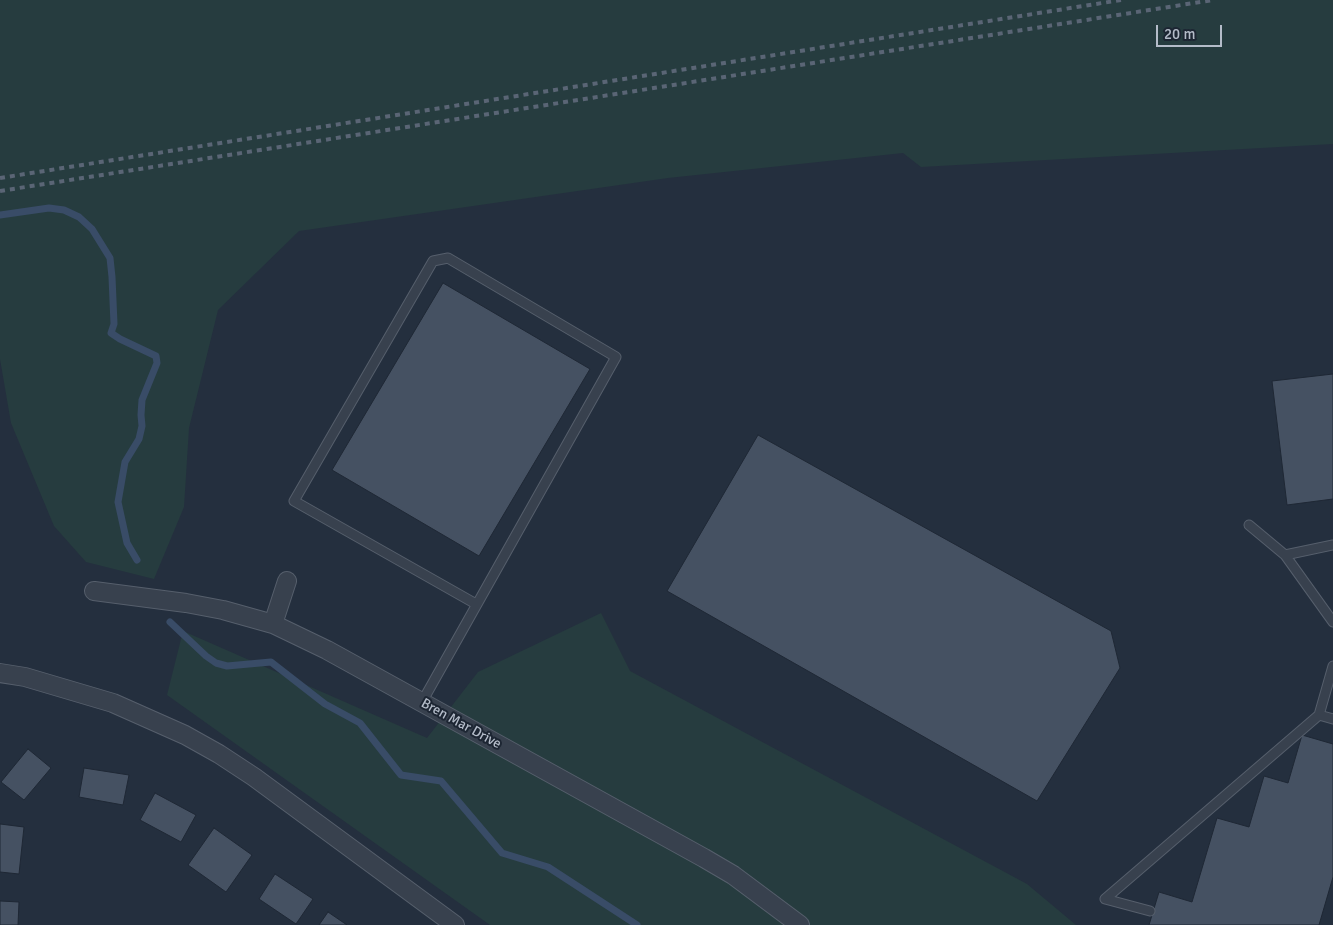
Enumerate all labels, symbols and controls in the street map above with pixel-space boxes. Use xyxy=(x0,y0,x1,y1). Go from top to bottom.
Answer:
scale bar xyxy=(1158,15,1224,47)
text: 20 m xyxy=(1164,25,1195,43)
street label: Bren Mar Drive xyxy=(418,695,504,753)

